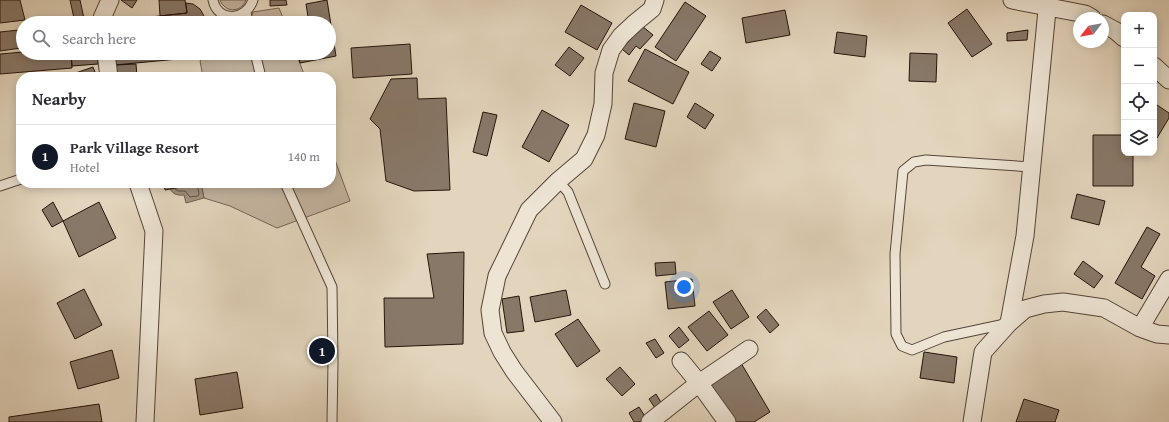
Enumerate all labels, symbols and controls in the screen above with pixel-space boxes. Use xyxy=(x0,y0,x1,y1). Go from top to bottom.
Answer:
north arrow xyxy=(1073,12,1109,48)
map controls xyxy=(1121,12,1157,156)
button: + xyxy=(1121,12,1157,48)
search box xyxy=(16,16,336,60)
icon: search xyxy=(30,27,52,49)
text: Search here xyxy=(62,28,136,49)
button: − xyxy=(1121,48,1157,84)
button: locate xyxy=(1121,84,1157,120)
text: Nearby xyxy=(32,86,86,111)
button: layers xyxy=(1121,120,1157,156)
text: Park Village Resort xyxy=(70,137,199,158)
text: 1 xyxy=(42,147,48,166)
text: 140 m xyxy=(288,147,320,166)
text: Hotel xyxy=(70,158,100,177)
your location xyxy=(674,277,694,297)
pin: 1 xyxy=(309,336,335,366)

